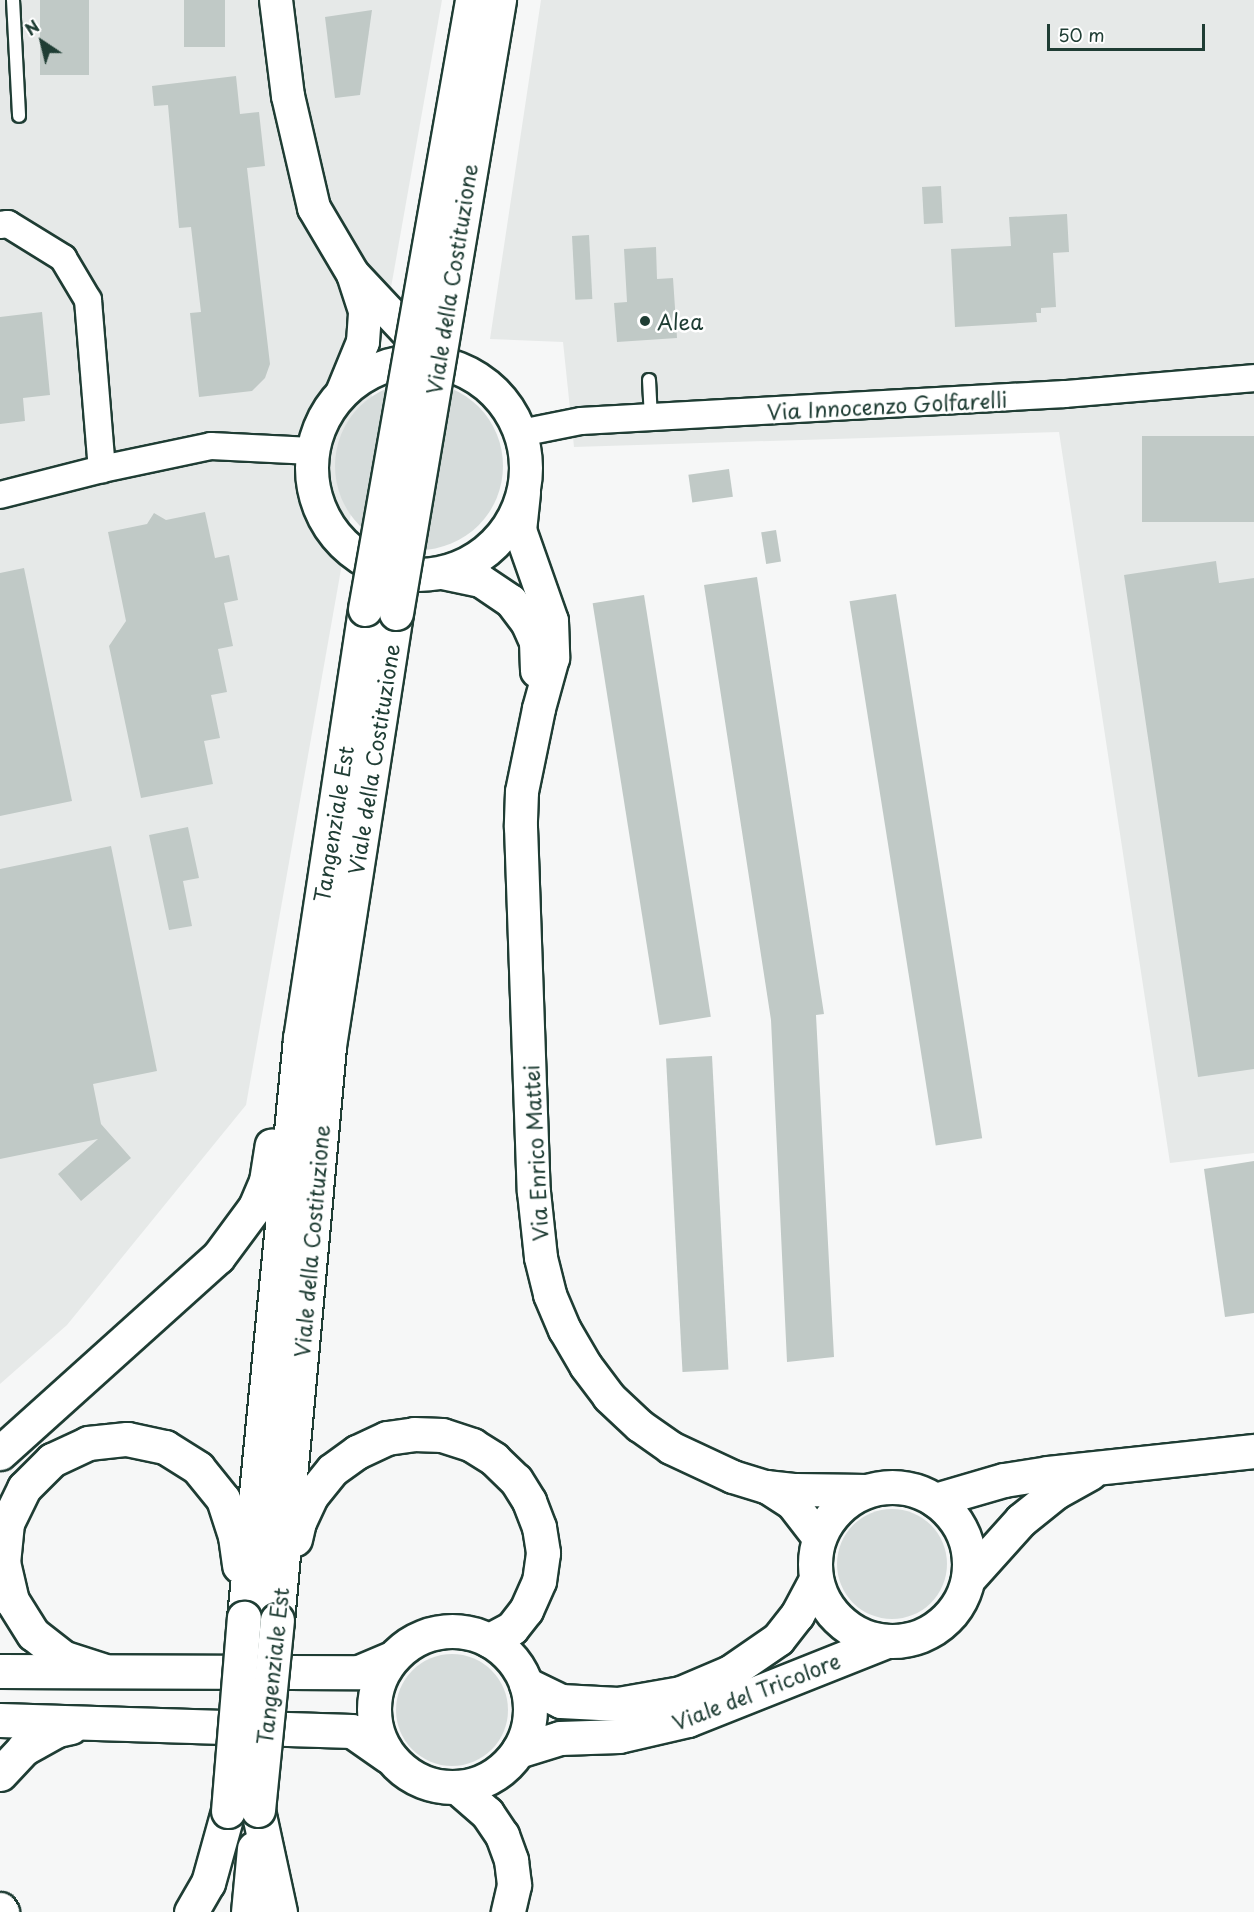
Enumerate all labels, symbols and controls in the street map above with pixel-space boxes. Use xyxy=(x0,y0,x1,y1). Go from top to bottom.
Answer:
north arrow xyxy=(12,12,72,72)
scale bar xyxy=(1050,12,1208,50)
text: N xyxy=(20,14,44,41)
text: 50 m xyxy=(1058,21,1105,48)
street label: Viale della Costituzione xyxy=(420,161,482,397)
place label: Alea xyxy=(657,308,703,334)
marker: Alea xyxy=(638,314,652,328)
street label: Via Innocenzo Golfarelli xyxy=(766,386,1008,424)
street label: Viale della Costituzione xyxy=(342,641,404,877)
street label: Tangenziale Est xyxy=(308,744,358,904)
street label: Via Enrico Mattei xyxy=(518,1064,552,1242)
street label: Viale della Costituzione xyxy=(288,1123,334,1359)
street label: Tangenziale Est xyxy=(251,1586,293,1746)
street label: Viale del Tricolore xyxy=(666,1647,846,1735)

